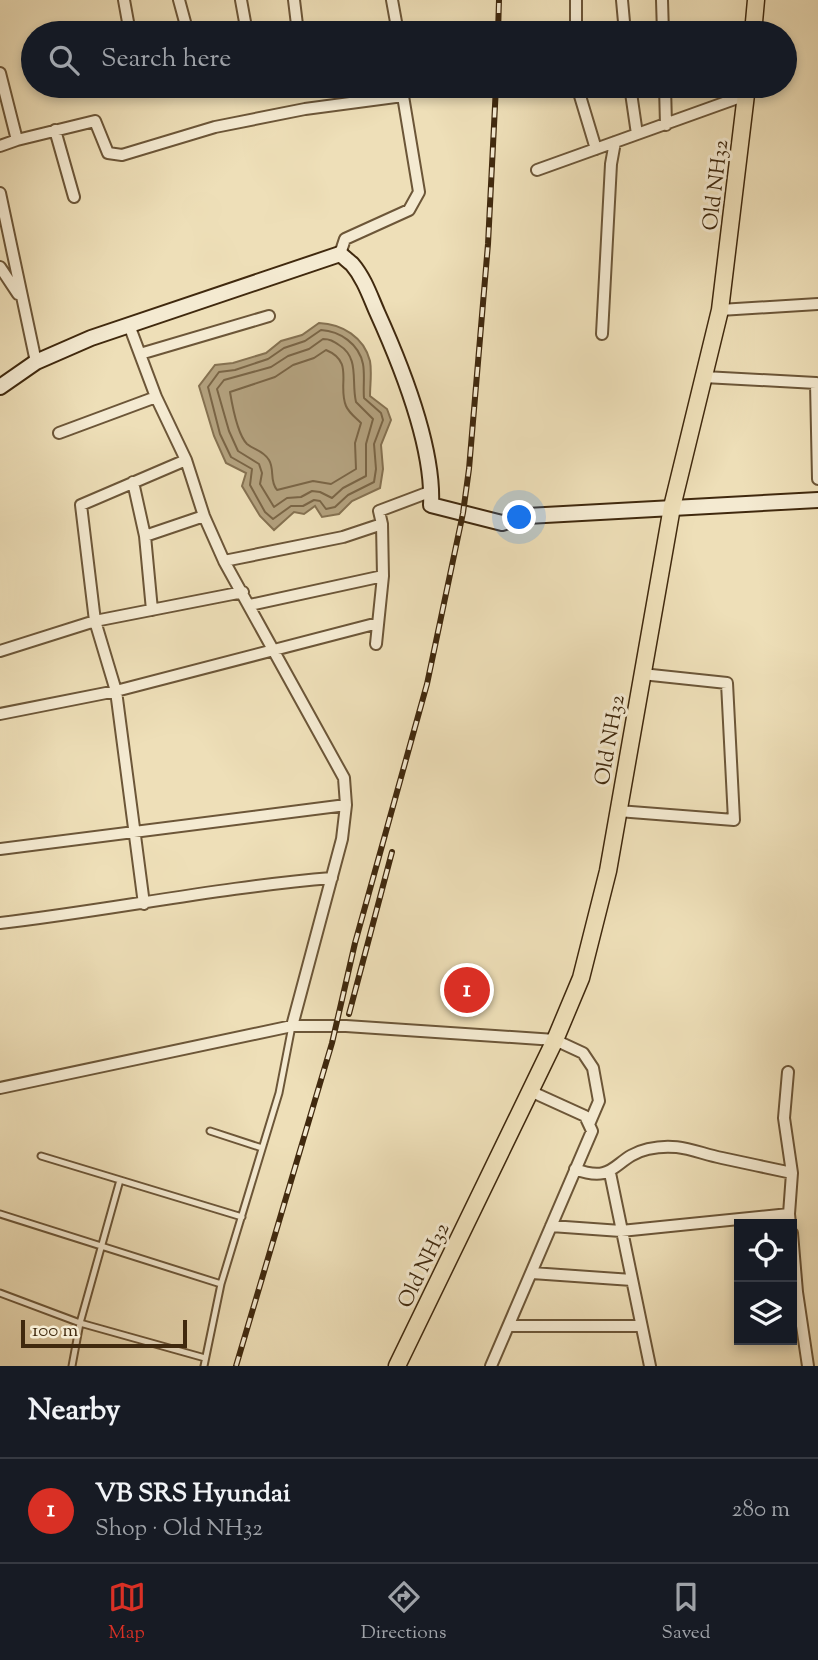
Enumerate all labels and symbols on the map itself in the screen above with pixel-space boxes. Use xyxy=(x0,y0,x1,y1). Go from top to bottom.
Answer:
street label: Old NH32 xyxy=(697,138,737,233)
your location xyxy=(502,500,536,534)
street label: Old NH32 xyxy=(588,692,634,788)
pin: 1 xyxy=(444,964,490,1016)
street label: Old NH32 xyxy=(391,1218,458,1314)
scale bar xyxy=(21,1317,187,1349)

